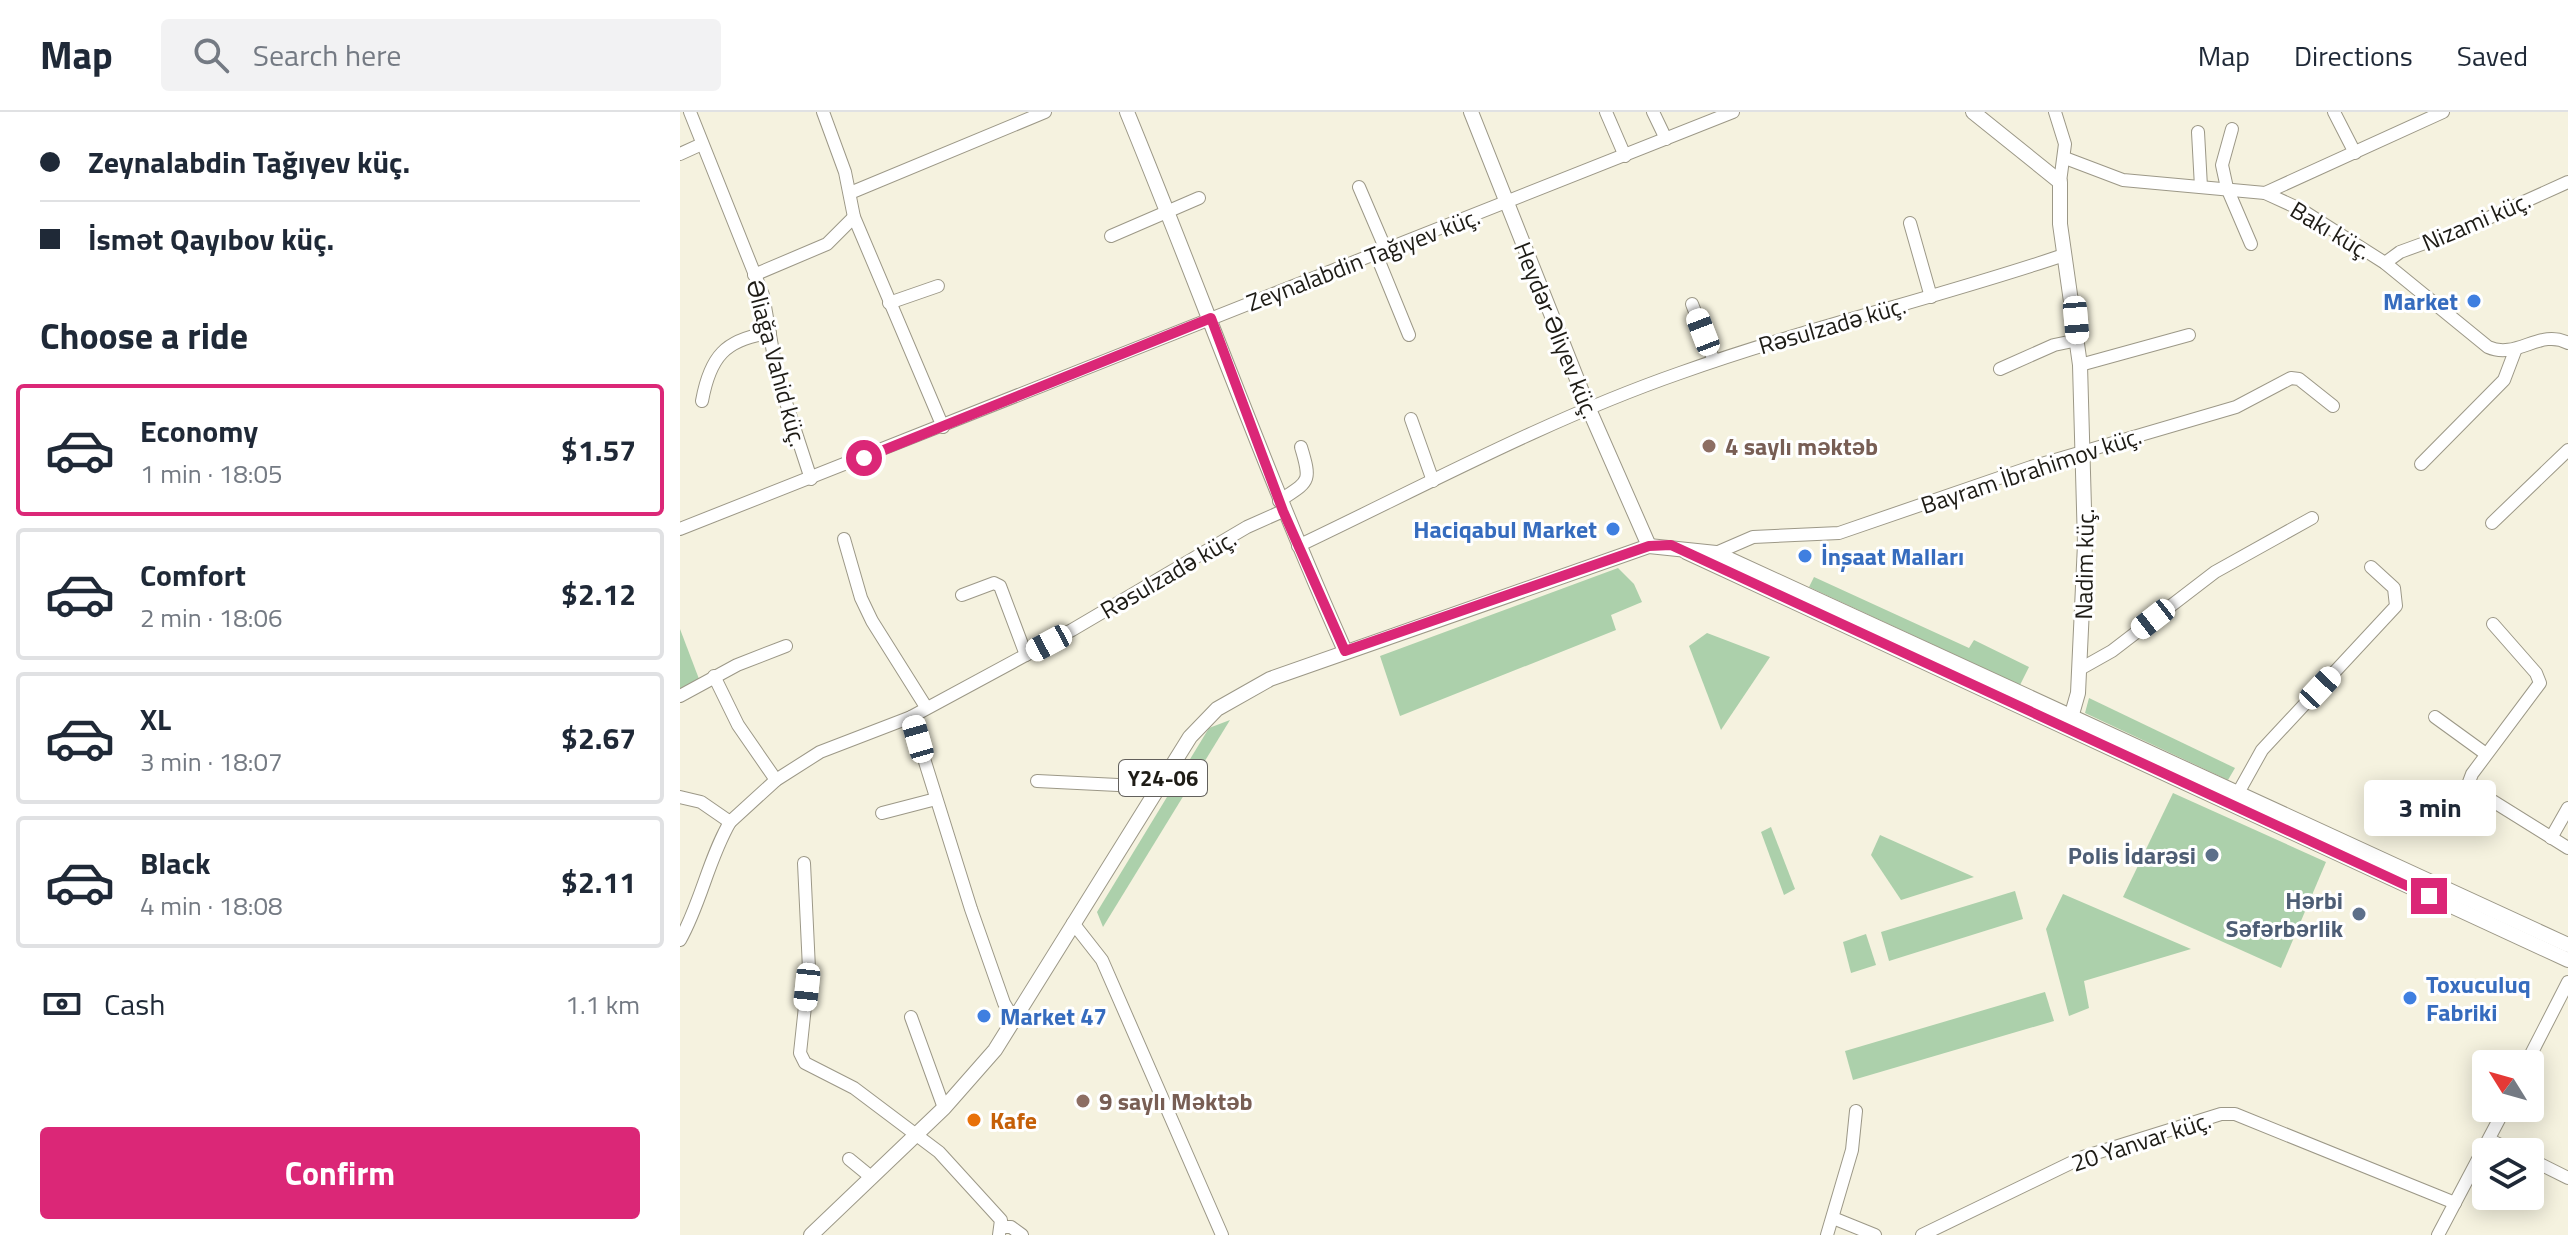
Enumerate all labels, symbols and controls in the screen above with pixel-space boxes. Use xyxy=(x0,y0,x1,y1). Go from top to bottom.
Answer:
search box xyxy=(161,19,721,91)
text: Map xyxy=(40,26,113,84)
text: Search here xyxy=(253,32,402,78)
icon: search xyxy=(189,33,233,77)
text: Map xyxy=(2198,34,2250,77)
text: Directions xyxy=(2294,34,2413,77)
text: Saved xyxy=(2457,34,2528,77)
text: Zeynalabdin Tağıyev küç. xyxy=(88,139,410,185)
street label: Nizami küç. xyxy=(2416,182,2536,260)
street label: Bakı küç. xyxy=(2284,192,2378,268)
street label: Zeynalabdin Tağıyev küç. xyxy=(1241,198,1485,320)
text: İsmət Qayıbov küç. xyxy=(88,216,334,262)
street label: Heydər Əliyev küç. xyxy=(1505,236,1609,424)
street label: Əliağa Vahid küç. xyxy=(737,275,817,451)
place label: Market xyxy=(2383,283,2458,319)
street label: Rəsulzadə küç. xyxy=(1754,287,1910,363)
marker: Market xyxy=(2465,292,2483,310)
car xyxy=(2062,295,2090,345)
car xyxy=(1683,305,1723,359)
text: Choose a ride xyxy=(40,308,248,363)
text: Economy xyxy=(140,408,258,454)
icon: car xyxy=(44,414,116,486)
street label: Bayram İbrahimov küç. xyxy=(1916,417,2146,523)
text: $1.57 xyxy=(561,427,636,473)
place label: 4 saylı məktəb xyxy=(1725,428,1878,464)
marker: 4 saylı məktəb xyxy=(1700,437,1718,455)
route start xyxy=(846,440,882,476)
text: 1 min · 18:05 xyxy=(140,454,283,493)
street label: Nadim küç. xyxy=(2065,508,2103,620)
place label: Haciqabul Market xyxy=(1413,511,1597,547)
street label: Rəsulzadə küç. xyxy=(1093,520,1243,628)
marker: Haciqabul Market xyxy=(1604,520,1622,538)
place label: İnşaat Malları xyxy=(1821,538,1964,574)
marker: İnşaat Malları xyxy=(1796,547,1814,565)
text: Comfort xyxy=(140,552,246,598)
icon: car xyxy=(44,558,116,630)
text: $2.12 xyxy=(561,571,636,617)
car xyxy=(2127,595,2179,643)
text: 2 min · 18:06 xyxy=(140,598,283,637)
car xyxy=(1022,621,1076,665)
car xyxy=(2295,662,2345,714)
text: XL xyxy=(140,696,171,742)
icon: car xyxy=(44,702,116,774)
car xyxy=(900,713,936,765)
text: $2.67 xyxy=(561,715,636,761)
text: 3 min · 18:07 xyxy=(140,742,283,781)
road number: Y24-06 xyxy=(1119,760,1207,796)
callout: 3 min xyxy=(2363,780,2495,836)
text: 3 min xyxy=(2398,788,2462,827)
place label: Polis İdarəsi xyxy=(2068,837,2196,873)
text: Black xyxy=(140,840,211,886)
icon: car xyxy=(44,846,116,918)
marker: Polis İdarəsi xyxy=(2203,846,2221,864)
text: $2.11 xyxy=(561,859,636,905)
route end xyxy=(2411,878,2447,914)
place label: Hərbi Səfərbərlik xyxy=(2225,882,2344,946)
text: 4 min · 18:08 xyxy=(140,886,283,925)
marker: Hərbi Səfərbərlik xyxy=(2350,905,2368,923)
car xyxy=(793,962,821,1012)
place label: Toxuculuq Fabriki xyxy=(2426,966,2531,1030)
text: Cash xyxy=(104,981,165,1027)
icon: cash xyxy=(40,982,84,1026)
text: 1.1 km xyxy=(565,985,640,1024)
marker: Toxuculuq Fabriki xyxy=(2401,989,2419,1007)
place label: Market 47 xyxy=(1000,998,1107,1034)
marker: Market 47 xyxy=(975,1007,993,1025)
north arrow xyxy=(2472,1050,2544,1122)
map controls xyxy=(2472,1050,2544,1210)
place label: 9 saylı Məktəb xyxy=(1099,1083,1253,1119)
marker: 9 saylı Məktəb xyxy=(1074,1092,1092,1110)
street label: 20 Yanvar küç. xyxy=(2066,1101,2216,1181)
place label: Kafe xyxy=(990,1102,1037,1138)
marker: Kafe xyxy=(965,1111,983,1129)
button: Confirm xyxy=(40,1127,640,1219)
button: layers xyxy=(2472,1138,2544,1210)

